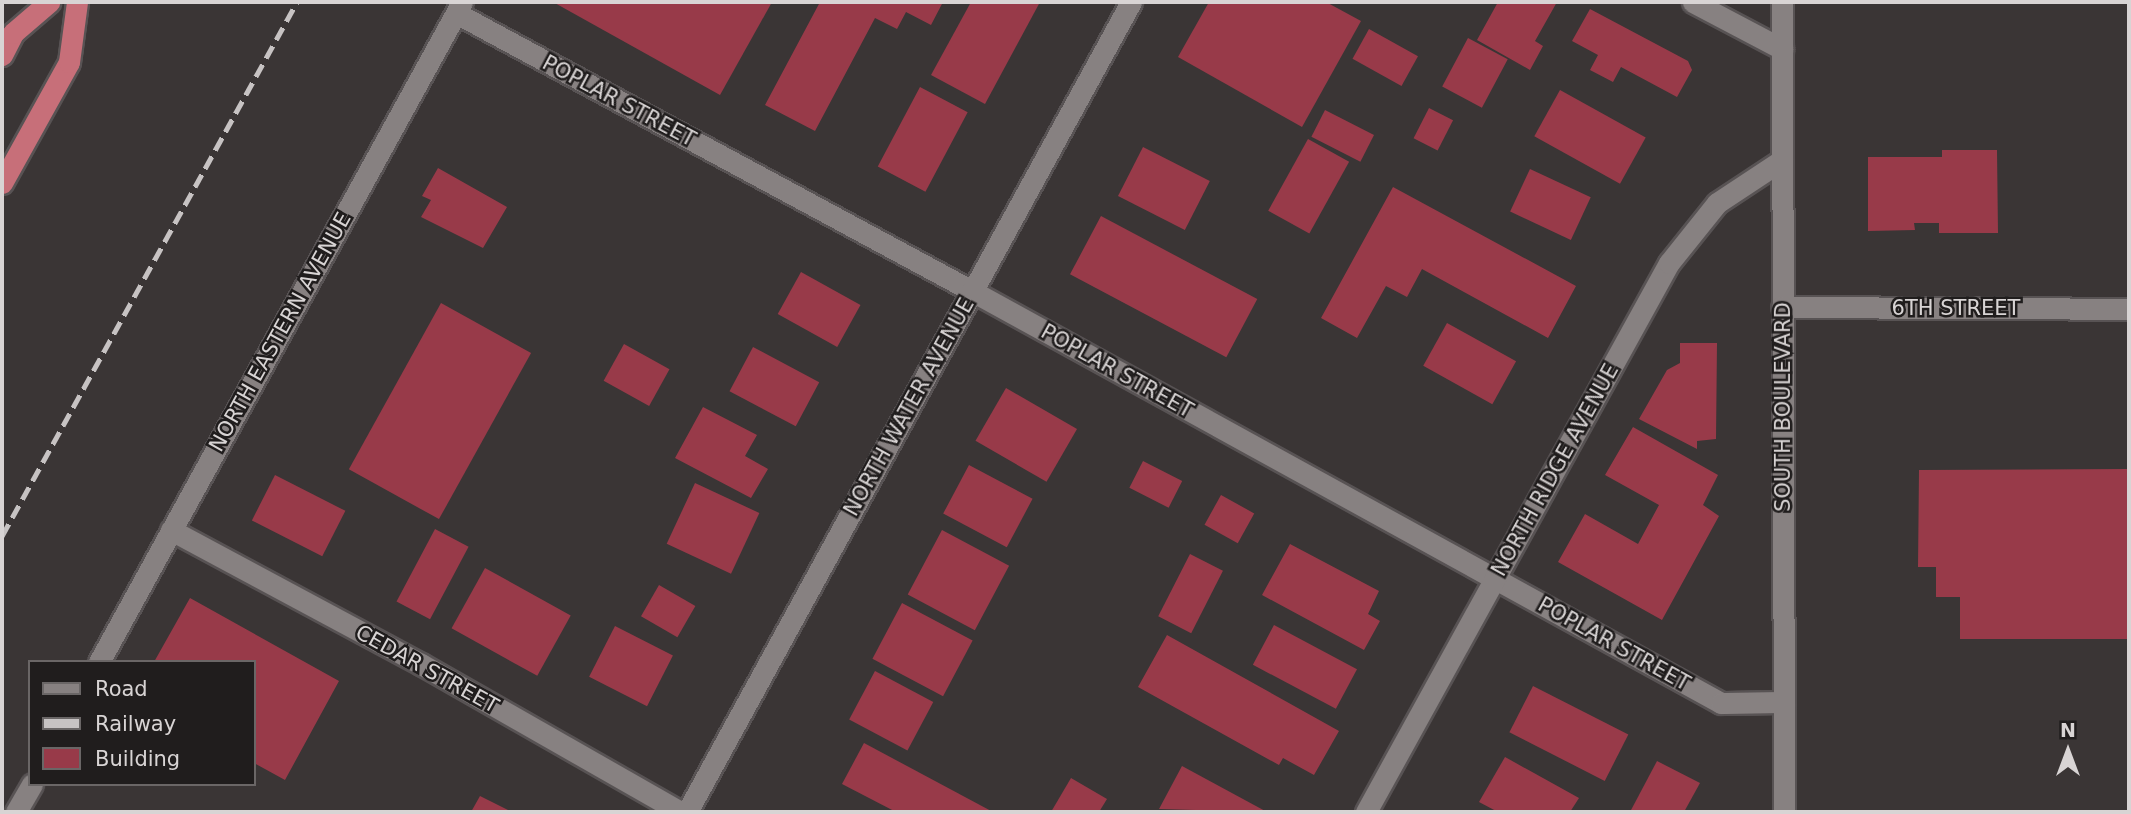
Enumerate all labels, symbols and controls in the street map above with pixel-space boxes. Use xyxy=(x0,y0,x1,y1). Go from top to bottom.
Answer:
street label: POPLAR STREET xyxy=(538,50,700,152)
street label: NORTH EASTERN AVENUE xyxy=(204,208,356,456)
street label: NORTH WATER AVENUE xyxy=(839,294,979,520)
street label: 6TH STREET xyxy=(1892,295,2020,321)
street label: SOUTH BOULEVARD xyxy=(1770,302,1796,512)
street label: POPLAR STREET xyxy=(1037,319,1197,423)
street label: NORTH RIDGE AVENUE xyxy=(1486,359,1624,581)
street label: POPLAR STREET xyxy=(1534,592,1694,696)
street label: CEDAR STREET xyxy=(351,619,503,719)
legend xyxy=(28,660,256,786)
text: Road xyxy=(95,677,148,701)
text: Railway xyxy=(95,712,176,736)
north arrow xyxy=(2033,716,2103,786)
text: N xyxy=(2060,719,2076,741)
text: Building xyxy=(95,747,180,771)

